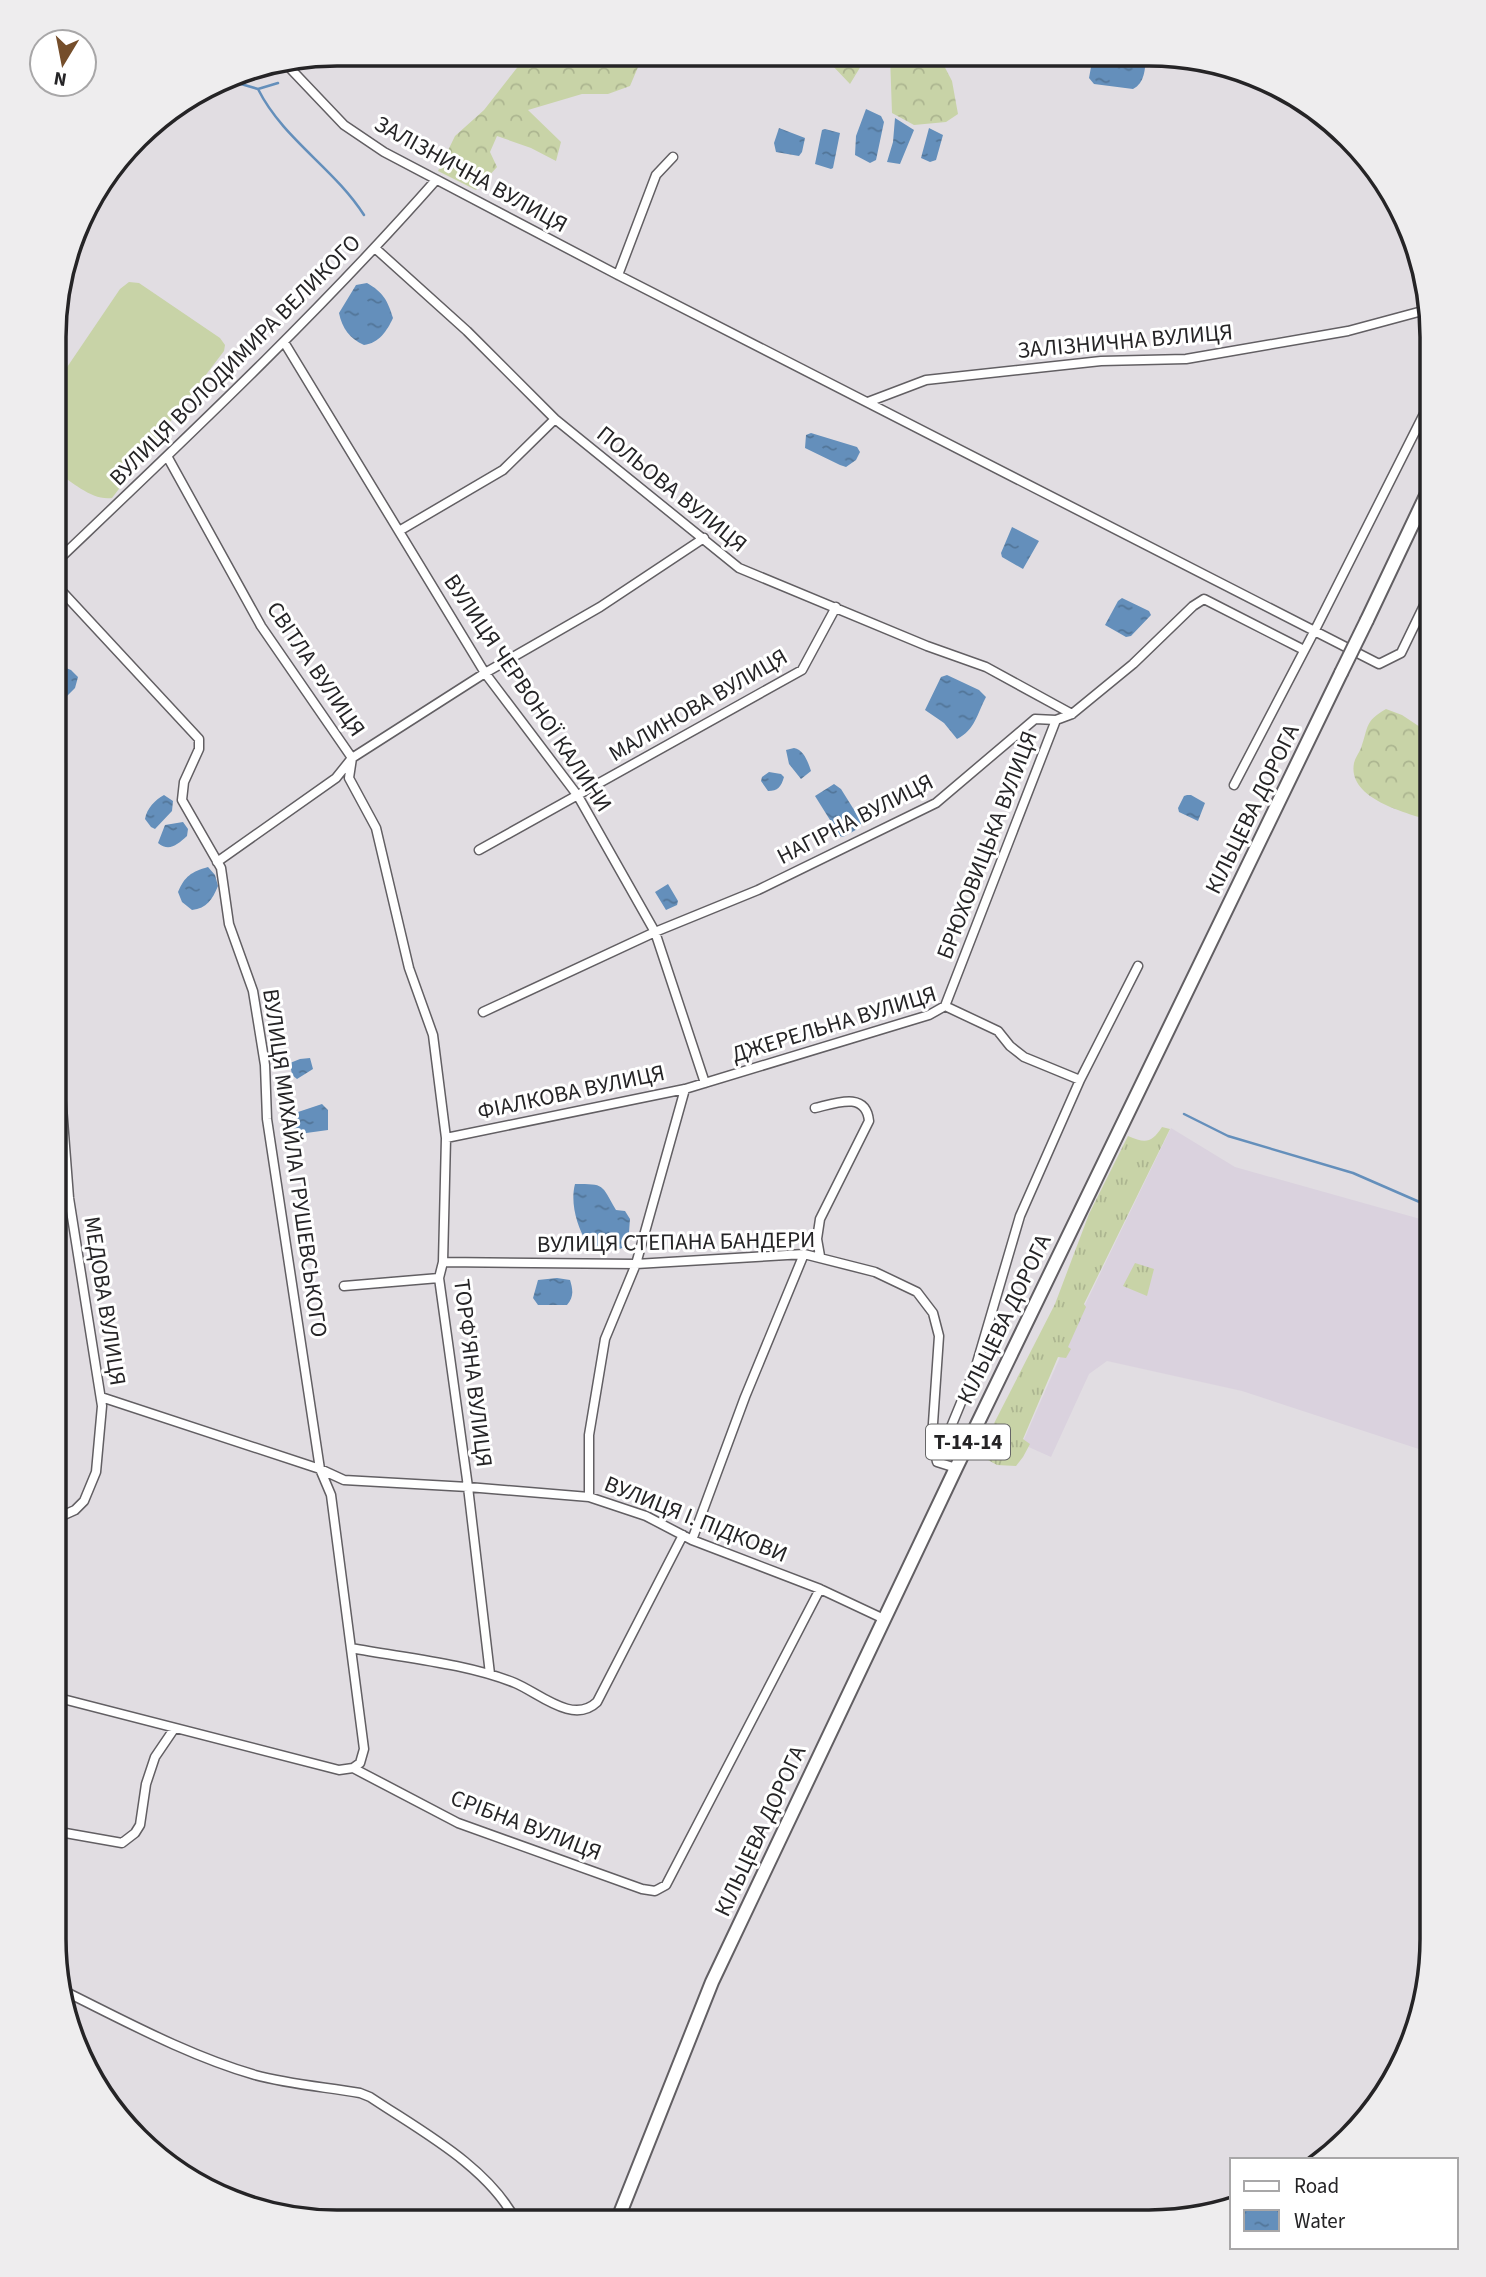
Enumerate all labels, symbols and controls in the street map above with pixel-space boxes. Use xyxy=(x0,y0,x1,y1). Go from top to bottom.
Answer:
north arrow xyxy=(28,28,98,98)
text: N xyxy=(52,64,69,93)
street label: ЗАЛІЗНИЧНА ВУЛИЦЯ xyxy=(368,107,574,241)
street label: ВУЛИЦЯ ВОЛОДИМИРА ВЕЛИКОГО xyxy=(102,227,368,493)
street label: ЗАЛІЗНИЧНА ВУЛИЦЯ xyxy=(1016,315,1234,367)
street label: ПОЛЬОВА ВУЛИЦЯ xyxy=(590,418,754,560)
street label: ВУЛИЦЯ ЧЕРВОНОЇ КАЛИНИ xyxy=(436,567,620,819)
street label: СВІТЛА ВУЛИЦЯ xyxy=(259,595,373,743)
street label: МАЛИНОВА ВУЛИЦЯ xyxy=(602,640,794,770)
street label: КІЛЬЦЕВА ДОРОГА xyxy=(1197,718,1308,899)
street label: БРЮХОВИЦЬКА ВУЛИЦЯ xyxy=(928,726,1046,964)
street label: НАГІРНА ВУЛИЦЯ xyxy=(771,765,939,873)
street label: ДЖЕРЕЛЬНА ВУЛИЦЯ xyxy=(728,977,940,1071)
street label: ВУЛИЦЯ МИХАЙЛА ГРУШЕВСЬКОГО xyxy=(254,987,336,1339)
street label: ФІАЛКОВА ВУЛИЦЯ xyxy=(474,1056,668,1128)
street label: МЕДОВА ВУЛИЦЯ xyxy=(75,1214,135,1388)
street label: ВУЛИЦЯ СТЕПАНА БАНДЕРИ xyxy=(536,1223,816,1261)
street label: КІЛЬЦЕВА ДОРОГА xyxy=(949,1228,1060,1409)
street label: ТОРФ'ЯНА ВУЛИЦЯ xyxy=(445,1277,501,1469)
road number: Т-14-14 xyxy=(926,1424,1010,1460)
street label: ВУЛИЦЯ І. ПІДКОВИ xyxy=(599,1467,793,1571)
street label: КІЛЬЦЕВА ДОРОГА xyxy=(706,1740,814,1922)
street label: СРІБНА ВУЛИЦЯ xyxy=(446,1781,606,1869)
legend xyxy=(1230,2158,1458,2249)
text: Road xyxy=(1294,2171,1339,2201)
text: Water xyxy=(1294,2206,1346,2236)

